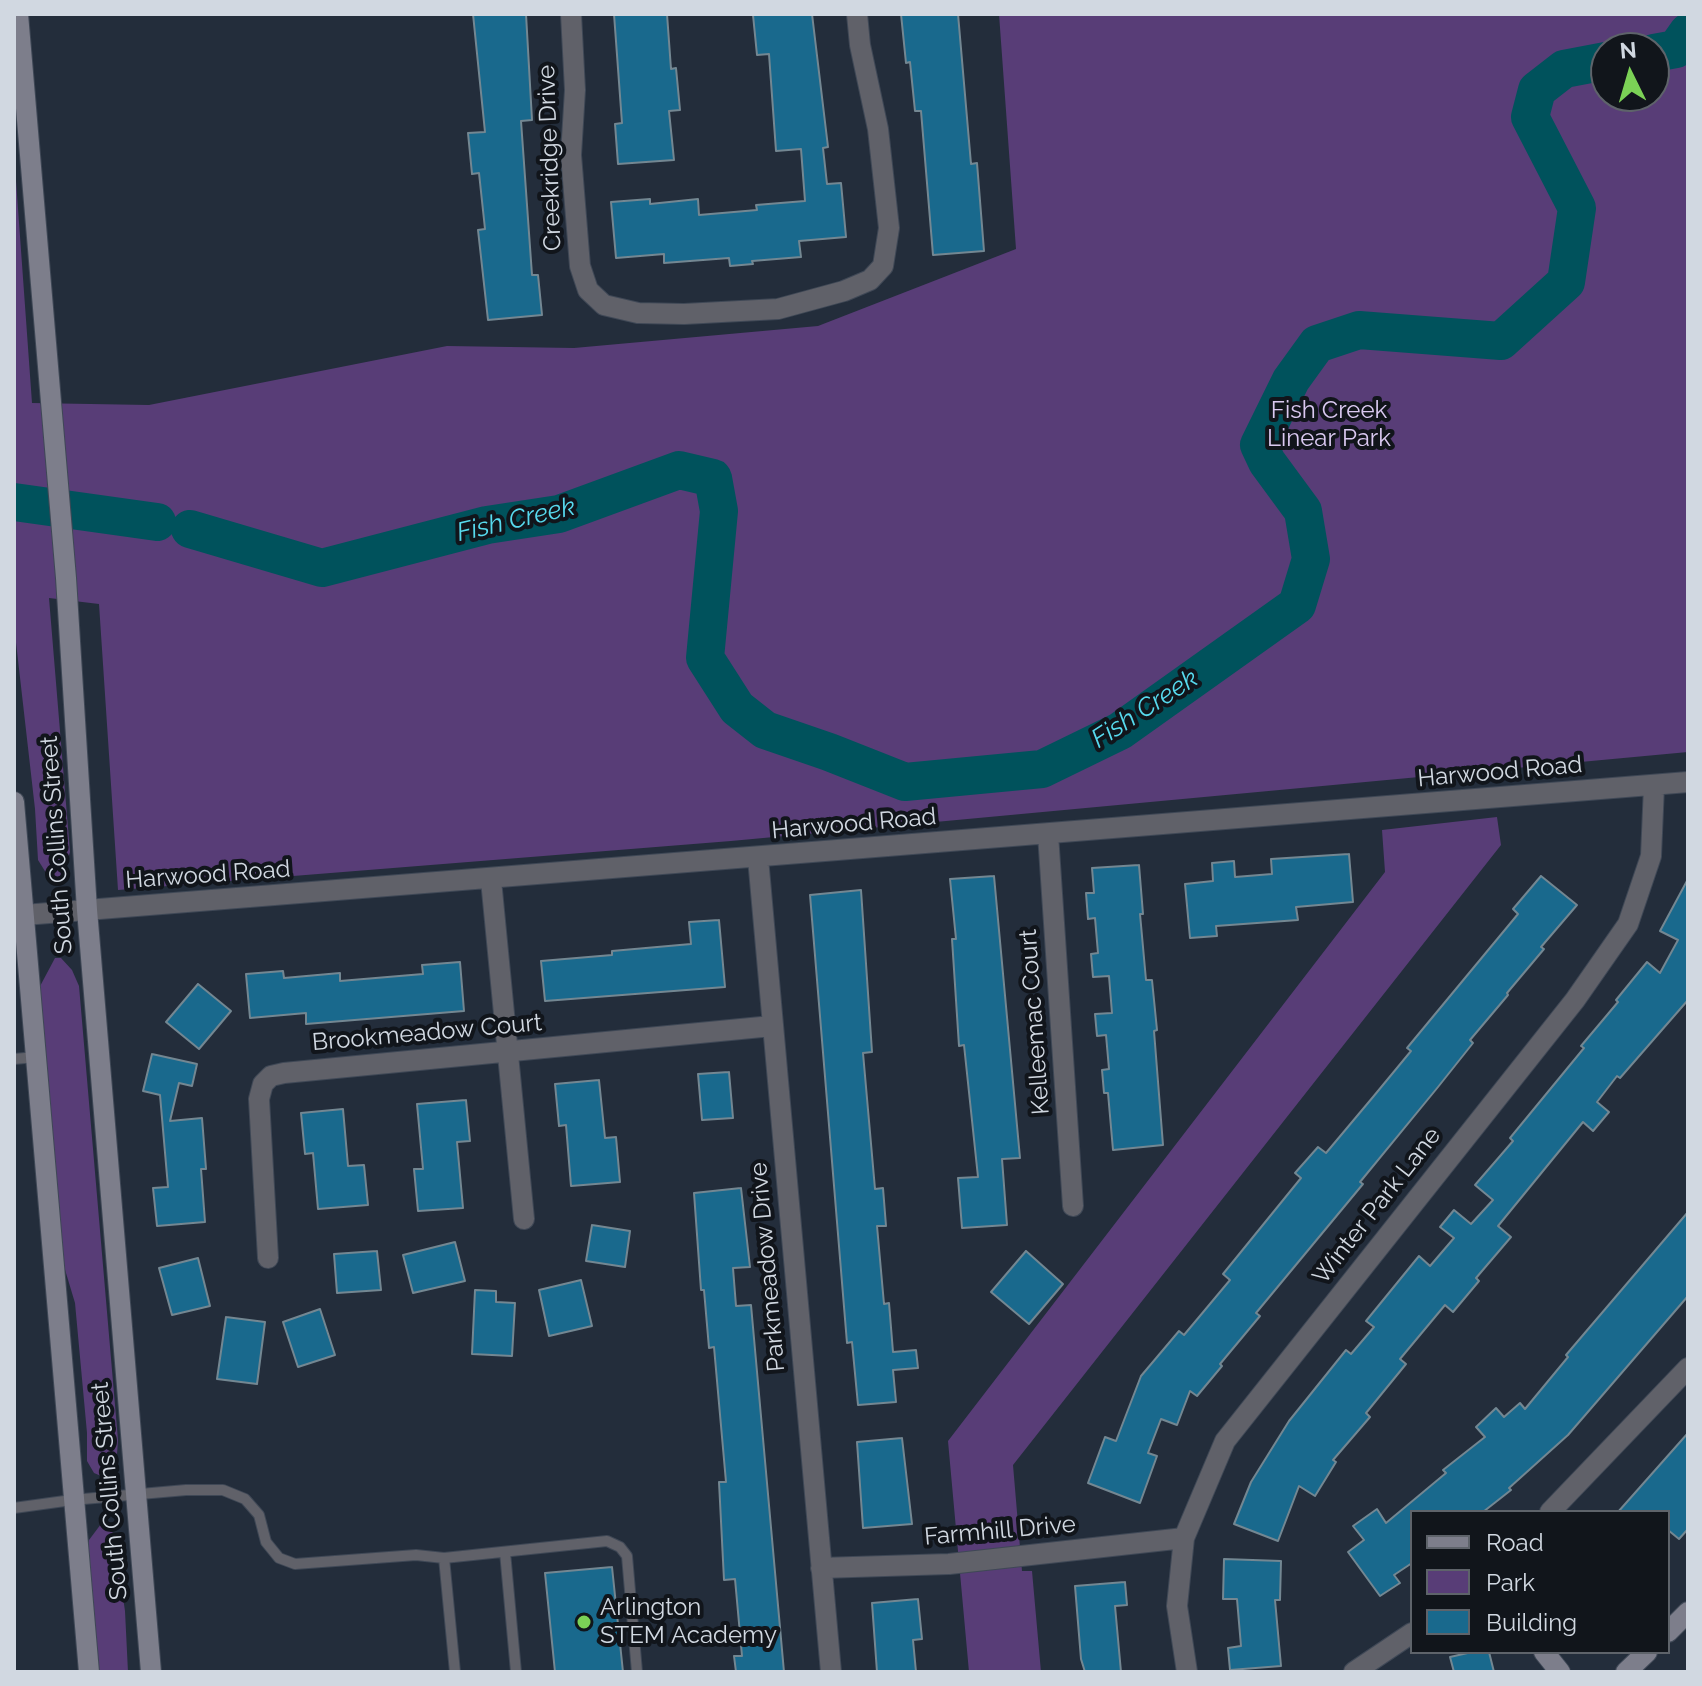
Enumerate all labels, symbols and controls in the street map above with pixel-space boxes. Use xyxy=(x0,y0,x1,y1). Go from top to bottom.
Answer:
north arrow xyxy=(1590,32,1670,112)
text: N xyxy=(1619,36,1638,64)
street label: Creekridge Drive xyxy=(532,64,568,252)
park label: Fish Creek Linear Park xyxy=(1267,397,1391,453)
water label: Fish Creek xyxy=(454,491,578,549)
water label: Fish Creek xyxy=(1086,663,1204,755)
street label: South Collins Street xyxy=(35,735,79,955)
street label: Harwood Road xyxy=(1416,750,1584,794)
street label: Harwood Road xyxy=(770,802,938,846)
street label: Harwood Road xyxy=(125,855,291,895)
street label: Kelleemac Court xyxy=(1014,928,1056,1116)
street label: Brookmeadow Court xyxy=(311,1009,543,1057)
street label: Winter Park Lane xyxy=(1307,1122,1447,1290)
street label: Parkmeadow Drive xyxy=(745,1161,791,1373)
street label: South Collins Street xyxy=(86,1381,134,1601)
street label: Farmhill Drive xyxy=(923,1510,1077,1552)
legend xyxy=(1410,1510,1670,1654)
text: Road xyxy=(1486,1528,1544,1557)
text: Park xyxy=(1486,1568,1535,1597)
place label: Arlington STEM Academy xyxy=(600,1594,777,1650)
text: Building xyxy=(1486,1608,1577,1637)
marker: Arlington STEM Academy xyxy=(575,1613,593,1631)

